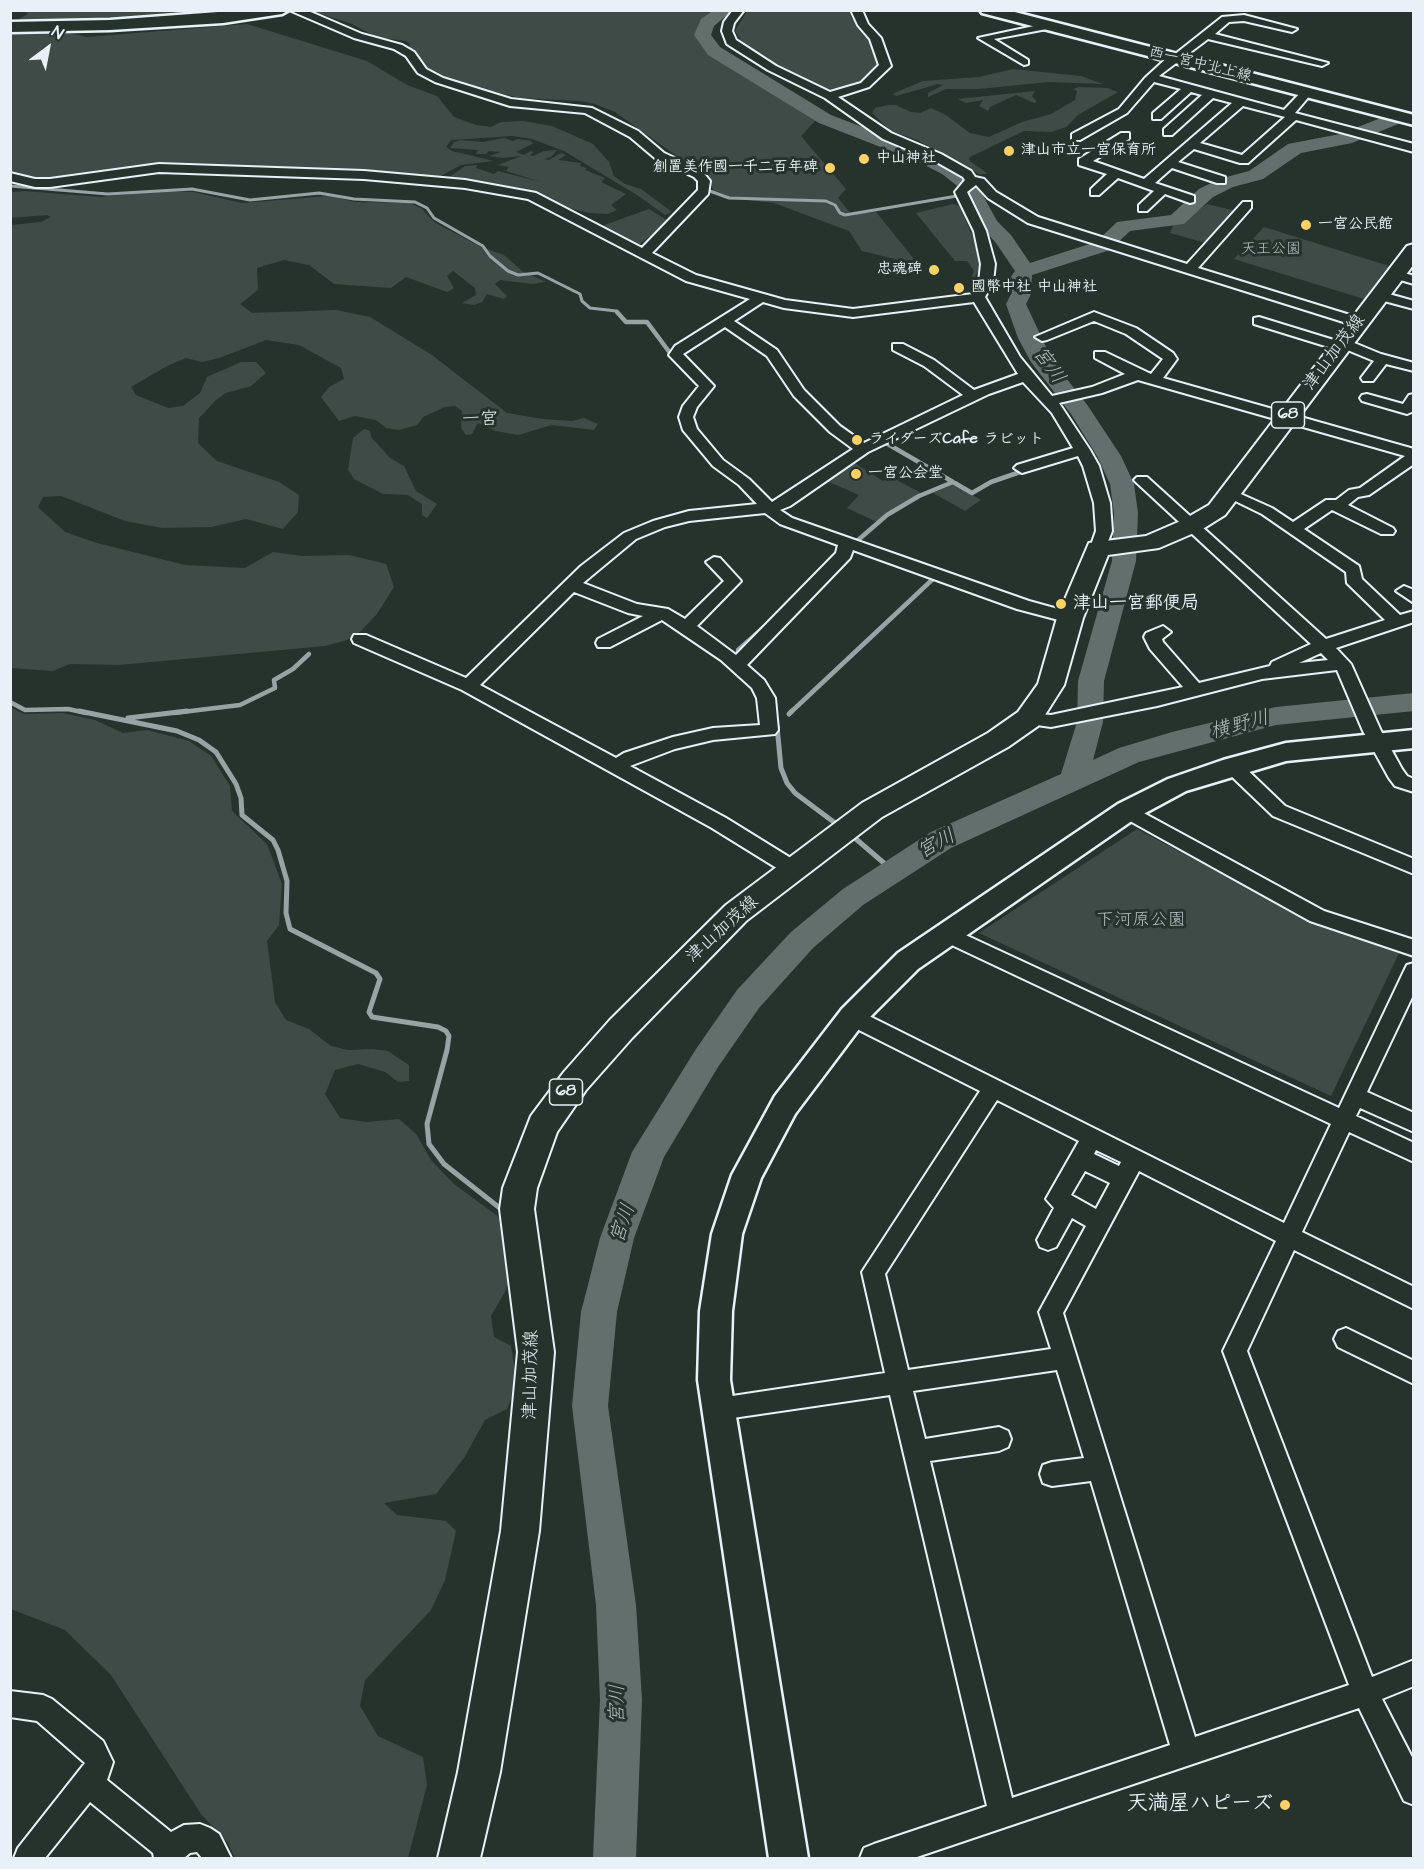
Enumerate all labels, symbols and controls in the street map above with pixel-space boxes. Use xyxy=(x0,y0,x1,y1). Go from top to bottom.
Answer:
north arrow xyxy=(18,18,78,78)
text: N xyxy=(47,21,68,45)
street label: 西一宮中北上線 xyxy=(1147,44,1253,86)
place label: 津山市立一宮保育所 xyxy=(1021,142,1156,160)
marker: 津山市立一宮保育所 xyxy=(1002,144,1016,158)
place label: 中山神社 xyxy=(876,150,936,168)
marker: 中山神社 xyxy=(857,152,871,166)
place label: 創置美作國一千二百年碑 xyxy=(653,159,818,177)
marker: 創置美作國一千二百年碑 xyxy=(823,161,837,175)
place label: 一宮公民館 xyxy=(1318,216,1393,234)
marker: 一宮公民館 xyxy=(1299,218,1313,232)
park label: 天王公園 xyxy=(1241,241,1301,259)
place label: 忠魂碑 xyxy=(877,261,922,279)
marker: 忠魂碑 xyxy=(927,263,941,277)
place label: 國幣中社 中山神社 xyxy=(971,279,1097,297)
marker: 國幣中社 中山神社 xyxy=(952,281,966,295)
street label: 津山加茂線 xyxy=(1299,311,1371,395)
water label: 宮川 xyxy=(1027,343,1069,389)
road number: 68 xyxy=(1272,402,1304,428)
district label: 一宮 xyxy=(462,409,498,431)
place label: ライダーズCafe ラビット xyxy=(869,431,1044,449)
marker: ライダーズCafe ラビット xyxy=(850,433,864,447)
place label: 一宮公会堂 xyxy=(868,465,943,483)
marker: 一宮公会堂 xyxy=(849,467,863,481)
place label: 津山一宮郵便局 xyxy=(1073,593,1199,615)
marker: 津山一宮郵便局 xyxy=(1054,597,1068,611)
water label: 横野川 xyxy=(1208,707,1272,745)
water label: 宮川 xyxy=(914,825,960,865)
street label: 津山加茂線 xyxy=(682,892,764,968)
park label: 下河原公園 xyxy=(1096,910,1186,932)
road number: 68 xyxy=(550,1079,582,1105)
water label: 宮川 xyxy=(606,1201,642,1247)
street label: 津山加茂線 xyxy=(520,1330,544,1420)
water label: 宮川 xyxy=(607,1684,631,1724)
place label: 天満屋ハピーズ xyxy=(1127,1792,1273,1818)
marker: 天満屋ハピーズ xyxy=(1278,1798,1292,1812)

